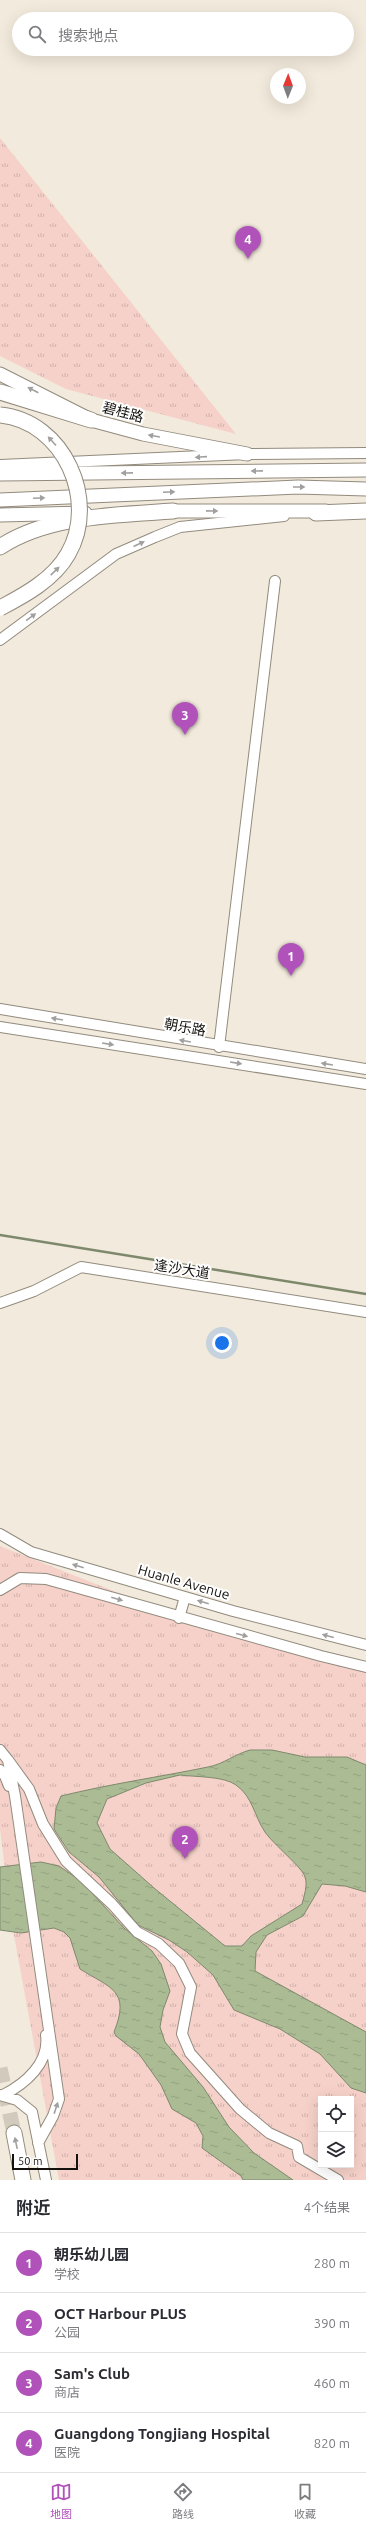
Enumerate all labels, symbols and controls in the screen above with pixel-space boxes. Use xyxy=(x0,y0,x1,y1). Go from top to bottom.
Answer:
search box xyxy=(12,12,354,56)
icon: search xyxy=(26,23,48,45)
text: 搜索地点 xyxy=(58,27,118,44)
north arrow xyxy=(270,68,306,104)
pin: 4 xyxy=(235,226,261,259)
one-way arrow xyxy=(27,387,39,394)
street label: 碧桂路 xyxy=(101,399,145,425)
one-way arrow xyxy=(148,433,160,439)
one-way arrow xyxy=(47,436,57,446)
one-way arrow xyxy=(195,453,207,460)
one-way arrow xyxy=(250,468,263,474)
one-way arrow xyxy=(120,470,133,476)
one-way arrow xyxy=(293,484,306,490)
one-way arrow xyxy=(163,488,175,495)
one-way arrow xyxy=(33,494,45,501)
one-way arrow xyxy=(206,508,218,515)
one-way arrow xyxy=(133,541,144,547)
one-way arrow xyxy=(50,566,60,575)
one-way arrow xyxy=(26,612,37,621)
pin: 3 xyxy=(172,702,198,735)
pin: 1 xyxy=(278,943,304,976)
street label: 朝乐路 xyxy=(163,1015,207,1039)
one-way arrow xyxy=(51,1016,63,1022)
one-way arrow xyxy=(179,1038,191,1044)
one-way arrow xyxy=(102,1041,114,1047)
one-way arrow xyxy=(230,1060,242,1066)
one-way arrow xyxy=(321,1061,334,1067)
street label: 逢沙大道 xyxy=(153,1257,211,1281)
your location xyxy=(212,1333,232,1353)
street label: Huanle Avenue xyxy=(136,1561,232,1603)
one-way arrow xyxy=(71,1563,83,1569)
one-way arrow xyxy=(110,1597,123,1603)
one-way arrow xyxy=(196,1599,208,1605)
one-way arrow xyxy=(236,1632,248,1638)
one-way arrow xyxy=(322,1633,334,1639)
pin: 2 xyxy=(172,1826,198,1859)
map controls xyxy=(318,2096,354,2168)
button: locate xyxy=(318,2096,354,2132)
one-way arrow xyxy=(53,2102,59,2114)
button: layers xyxy=(318,2132,354,2168)
one-way arrow xyxy=(12,2137,18,2149)
scale bar xyxy=(12,2152,78,2171)
text: 50 m xyxy=(18,2155,42,2167)
text: 附近 xyxy=(16,2198,50,2217)
text: 4个结果 xyxy=(304,2200,350,2214)
text: 朝乐幼儿园 xyxy=(54,2246,129,2263)
text: 1 xyxy=(25,2256,33,2270)
text: 280 m xyxy=(314,2256,350,2270)
text: 学校 xyxy=(54,2267,80,2281)
text: OCT Harbour PLUS xyxy=(54,2305,187,2322)
text: 2 xyxy=(25,2316,33,2330)
text: 390 m xyxy=(314,2316,350,2330)
text: 公园 xyxy=(54,2325,80,2339)
text: Sam's Club xyxy=(54,2365,130,2382)
text: 3 xyxy=(25,2376,33,2390)
text: 460 m xyxy=(314,2376,350,2390)
text: 商店 xyxy=(54,2385,80,2399)
text: Guangdong Tongjiang Hospital xyxy=(54,2425,270,2442)
text: 4 xyxy=(25,2436,33,2450)
text: 820 m xyxy=(314,2436,350,2450)
text: 医院 xyxy=(54,2445,80,2459)
tab: 地图 xyxy=(50,2481,72,2521)
tab: 路线 xyxy=(172,2481,194,2521)
tab: 收藏 xyxy=(294,2481,316,2521)

